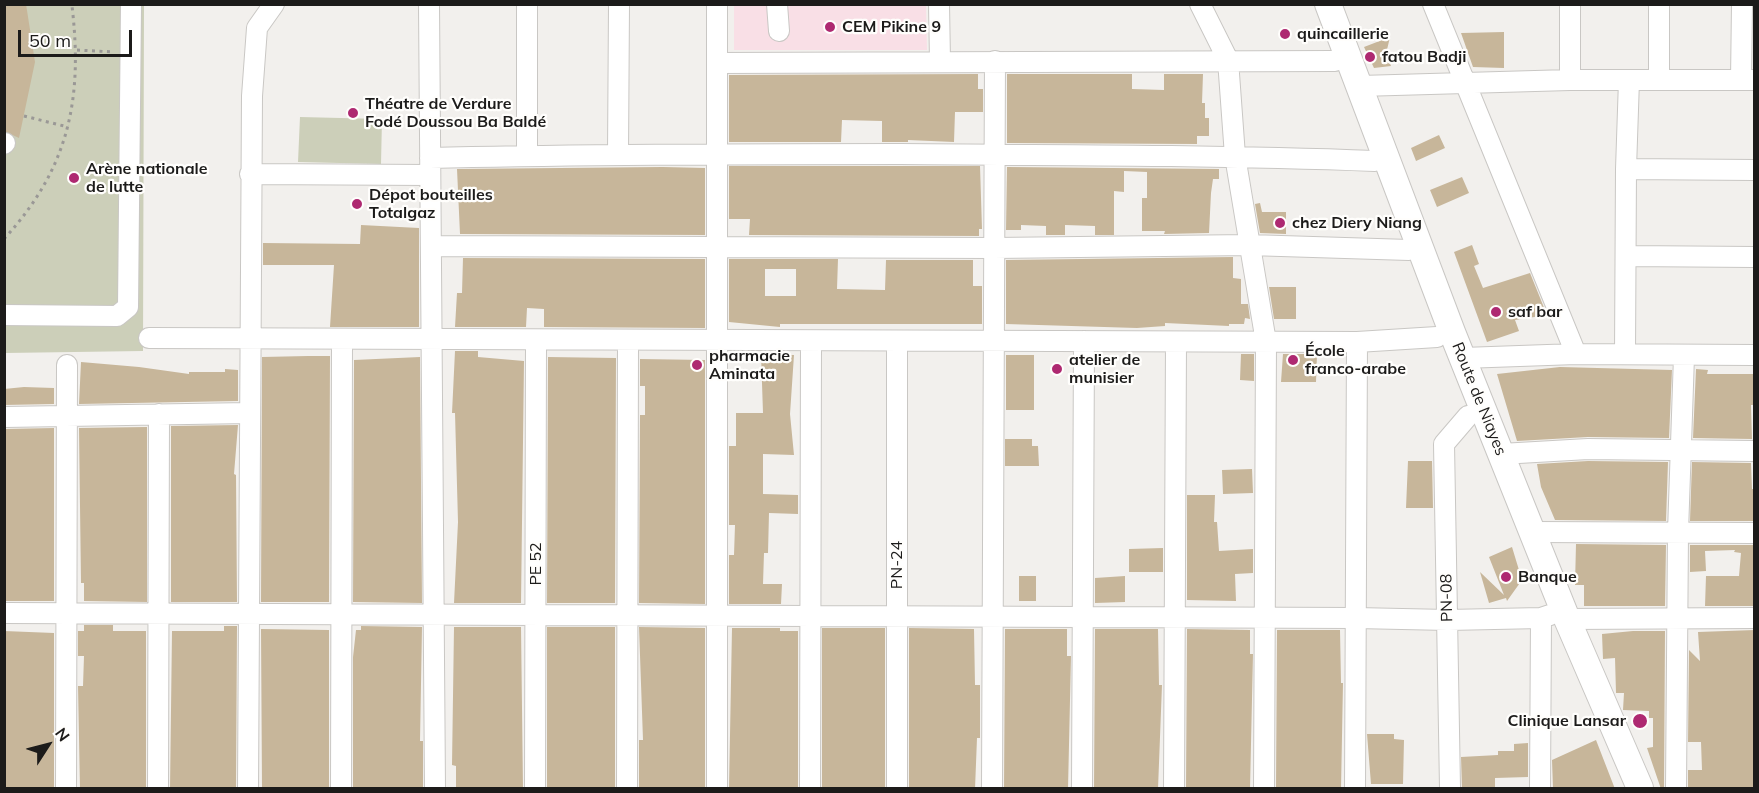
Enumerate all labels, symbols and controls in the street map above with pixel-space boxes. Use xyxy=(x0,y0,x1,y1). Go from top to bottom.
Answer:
place label: CEM Pikine 9 xyxy=(842,17,941,37)
scale bar xyxy=(21,18,135,56)
marker: CEM Pikine 9 xyxy=(823,20,837,34)
place label: quincaillerie xyxy=(1297,24,1389,44)
marker: quincaillerie xyxy=(1278,27,1292,41)
text: 50 m xyxy=(29,29,71,52)
place label: fatou Badji xyxy=(1382,47,1466,67)
marker: fatou Badji xyxy=(1363,50,1377,64)
place label: Théatre de Verdure Fodé Doussou Ba Baldé xyxy=(365,94,546,132)
marker: Théatre de Verdure Fodé Doussou Ba Baldé xyxy=(346,106,360,120)
place label: Arène nationale de lutte xyxy=(86,159,208,197)
marker: Arène nationale de lutte xyxy=(67,171,81,185)
place label: Dépot bouteilles Totalgaz xyxy=(369,185,493,223)
marker: Dépot bouteilles Totalgaz xyxy=(350,197,364,211)
place label: chez Diery Niang xyxy=(1292,213,1422,233)
marker: chez Diery Niang xyxy=(1273,216,1287,230)
place label: saf bar xyxy=(1508,302,1562,322)
marker: saf bar xyxy=(1489,305,1503,319)
street label: Route de Niayes xyxy=(1448,340,1510,458)
place label: École franco-arabe xyxy=(1305,341,1406,379)
place label: pharmacie Aminata xyxy=(709,346,790,384)
place label: atelier de munisier xyxy=(1069,350,1140,388)
marker: École franco-arabe xyxy=(1286,353,1300,367)
marker: pharmacie Aminata xyxy=(690,358,704,372)
marker: atelier de munisier xyxy=(1050,362,1064,376)
street label: PN-24 xyxy=(887,541,907,589)
street label: PE 52 xyxy=(526,542,546,586)
place label: Banque xyxy=(1518,567,1577,587)
marker: Banque xyxy=(1499,570,1513,584)
street label: PN-08 xyxy=(1437,574,1457,622)
place label: Clinique Lansar xyxy=(1508,711,1626,731)
marker: Clinique Lansar xyxy=(1631,712,1649,730)
north arrow xyxy=(18,715,78,775)
text: N xyxy=(51,724,74,745)

